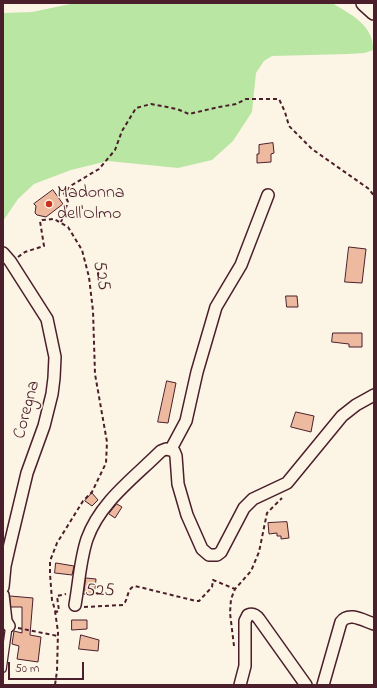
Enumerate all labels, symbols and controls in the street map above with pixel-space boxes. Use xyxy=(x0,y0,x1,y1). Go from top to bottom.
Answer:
place label: Madonna dell'Olmo xyxy=(57,183,125,226)
marker: Madonna dell'Olmo xyxy=(44,199,54,209)
street label: 525 xyxy=(87,259,113,293)
street label: Coregna xyxy=(10,378,46,442)
street label: 525 xyxy=(85,581,115,603)
scale bar xyxy=(10,654,86,680)
text: 50 m xyxy=(15,660,39,678)

